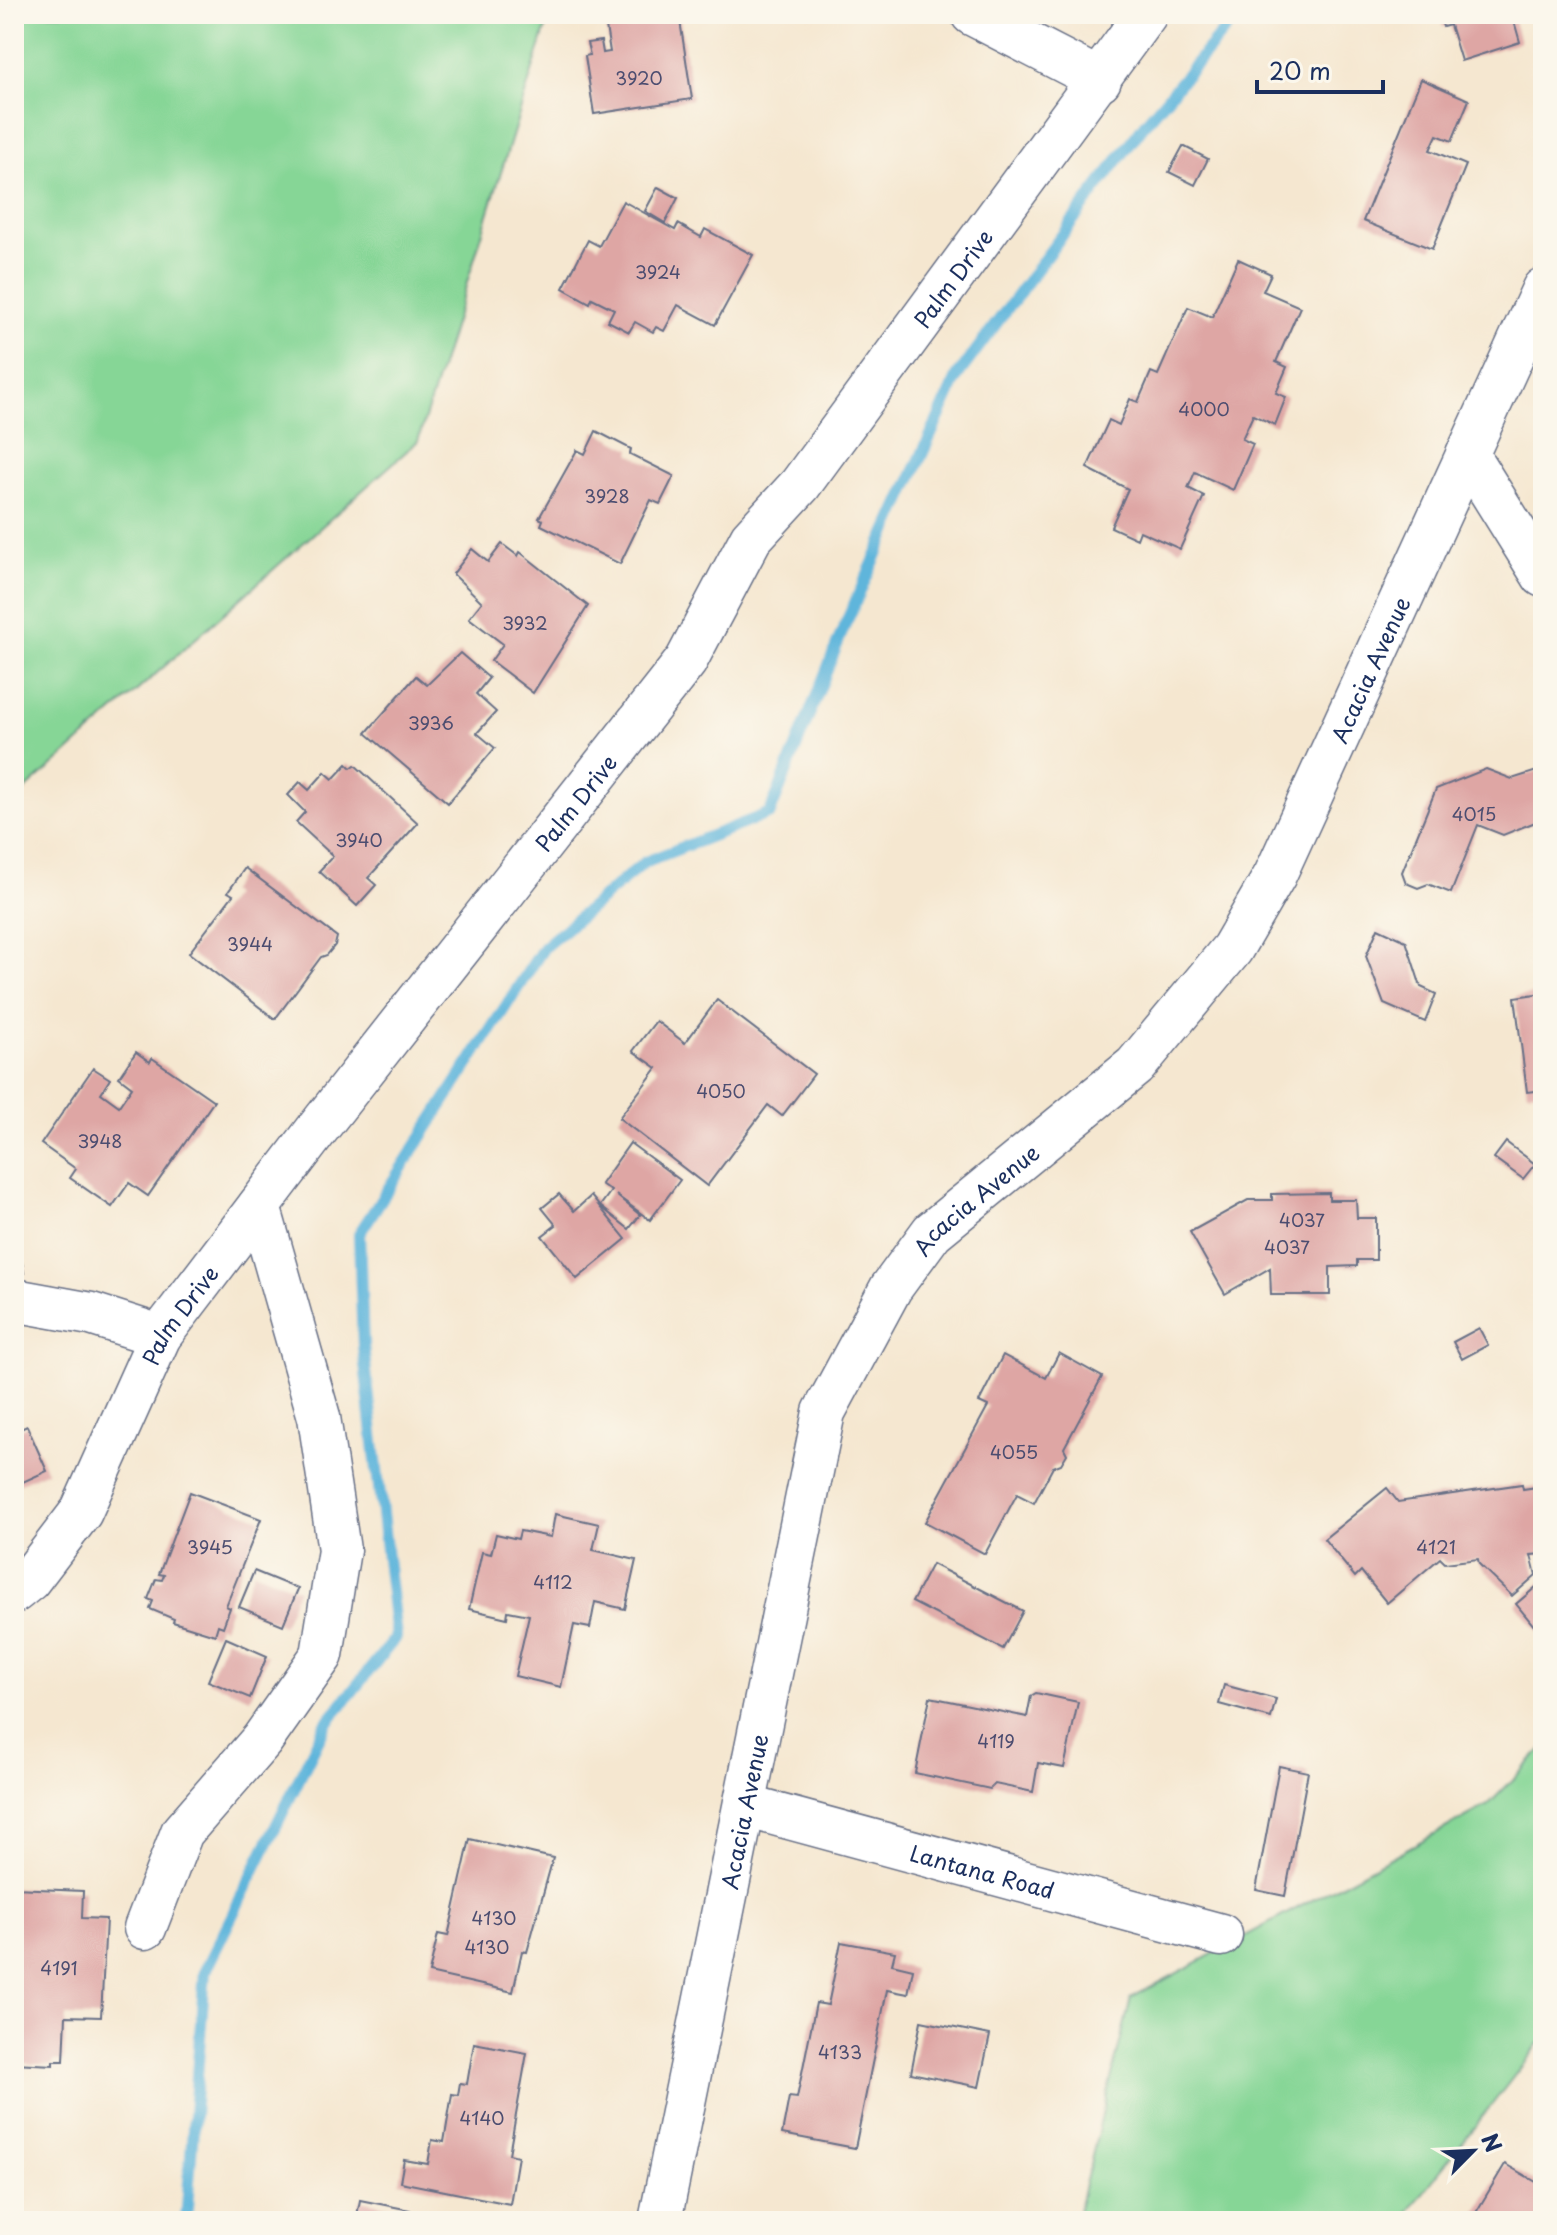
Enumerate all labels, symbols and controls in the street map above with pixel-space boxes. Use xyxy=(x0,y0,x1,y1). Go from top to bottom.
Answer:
scale bar xyxy=(1257,44,1383,94)
text: 20 m xyxy=(1269,52,1331,88)
house number: 3920 xyxy=(615,64,663,91)
street label: Palm Drive xyxy=(905,221,1000,334)
house number: 3924 xyxy=(635,258,681,285)
house number: 4000 xyxy=(1178,395,1230,422)
house number: 3928 xyxy=(584,482,630,509)
street label: Acacia Avenue xyxy=(1321,591,1417,748)
house number: 3932 xyxy=(502,609,548,636)
house number: 3936 xyxy=(408,709,454,736)
street label: Palm Drive xyxy=(526,747,624,858)
house number: 4015 xyxy=(1452,800,1496,827)
house number: 3940 xyxy=(335,826,383,853)
house number: 3944 xyxy=(227,930,273,957)
house number: 4050 xyxy=(696,1077,746,1104)
house number: 3948 xyxy=(78,1127,122,1154)
street label: Acacia Avenue xyxy=(904,1135,1045,1262)
house number: 4037 xyxy=(1279,1206,1325,1233)
house number: 4037 xyxy=(1264,1233,1310,1260)
street label: Palm Drive xyxy=(133,1258,225,1370)
house number: 4055 xyxy=(990,1438,1038,1465)
house number: 3945 xyxy=(187,1533,233,1560)
house number: 4121 xyxy=(1416,1533,1456,1560)
house number: 4112 xyxy=(533,1568,573,1595)
house number: 4119 xyxy=(977,1727,1015,1754)
street label: Acacia Avenue xyxy=(711,1731,775,1892)
street label: Lantana Road xyxy=(907,1835,1058,1906)
house number: 4130 xyxy=(471,1904,517,1931)
house number: 4130 xyxy=(464,1933,510,1960)
house number: 4191 xyxy=(40,1954,78,1981)
house number: 4133 xyxy=(818,2038,862,2065)
house number: 4140 xyxy=(459,2104,505,2131)
north arrow xyxy=(1433,2111,1513,2191)
text: N xyxy=(1474,2128,1511,2157)

